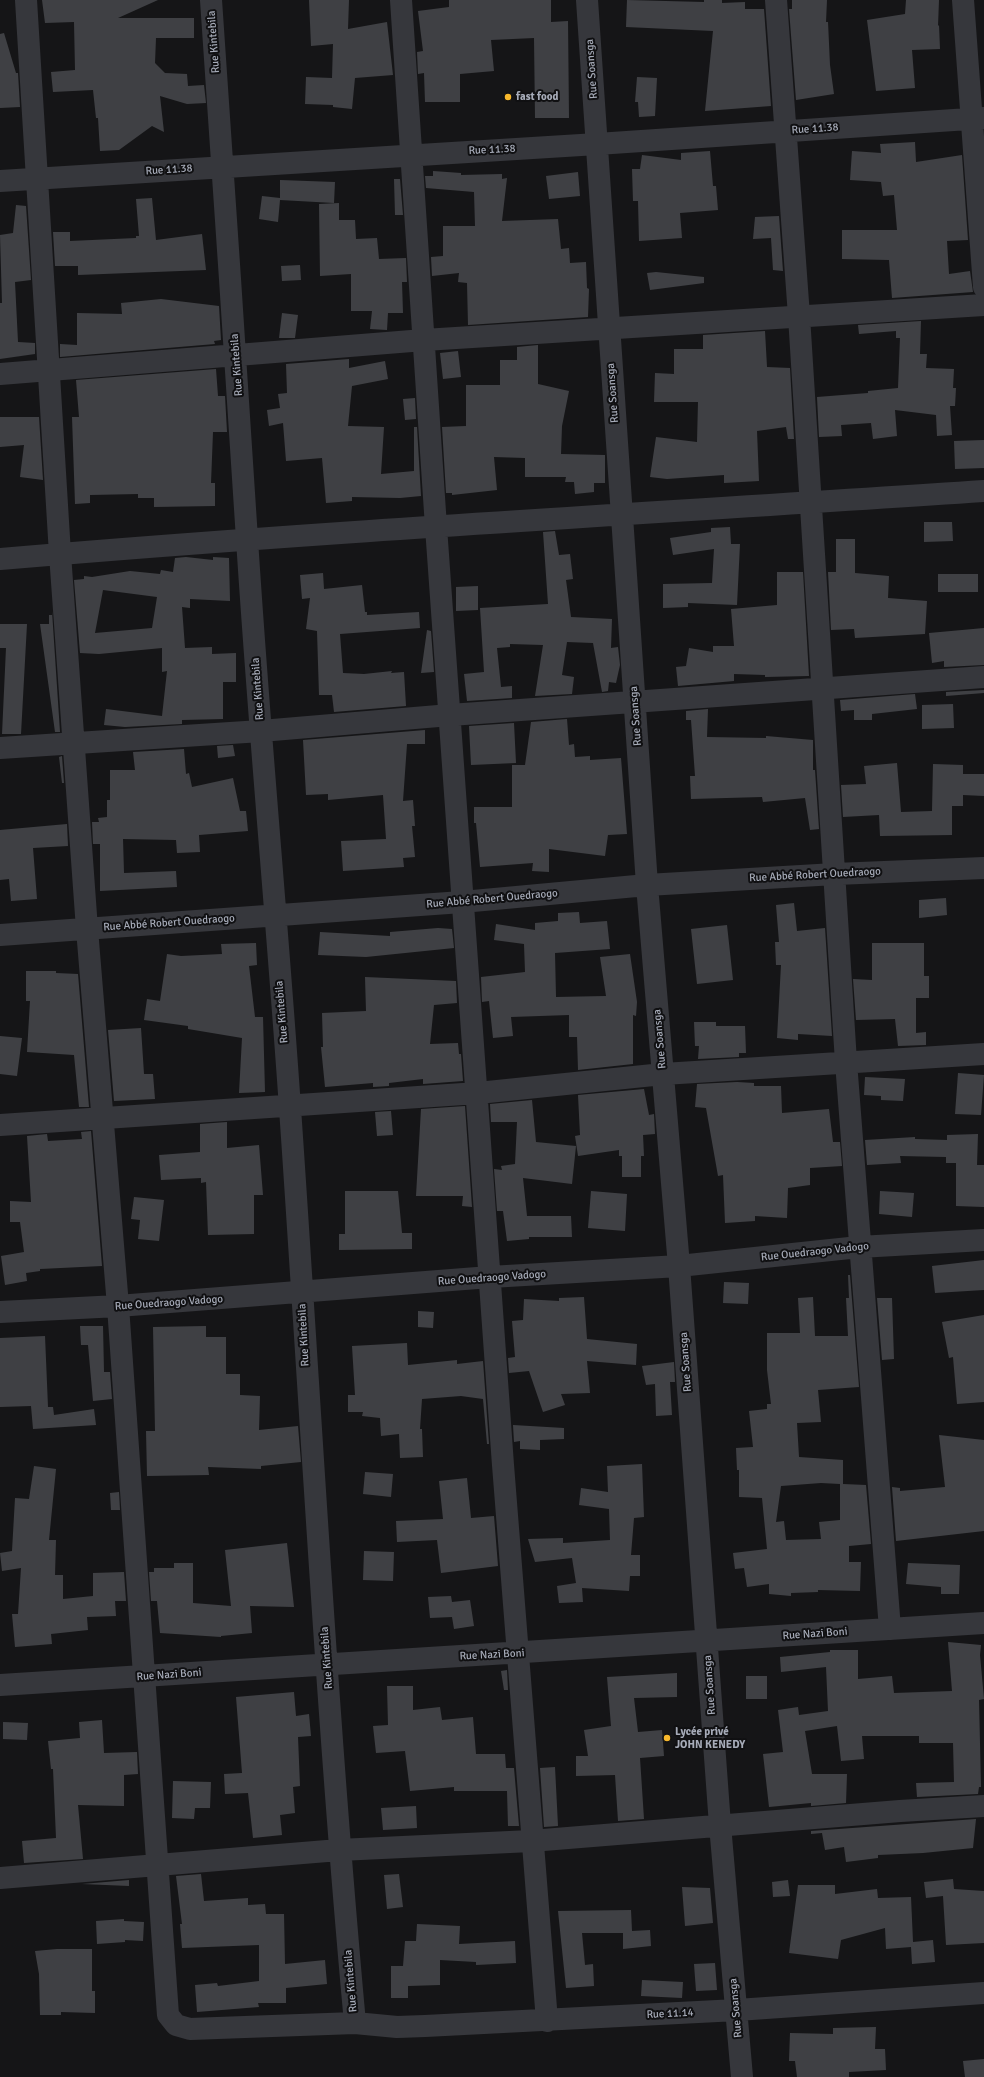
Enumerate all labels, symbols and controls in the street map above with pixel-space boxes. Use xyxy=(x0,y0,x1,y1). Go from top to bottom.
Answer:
street label: Rue Kintebila xyxy=(205,10,223,74)
street label: Rue Soansga xyxy=(583,39,601,99)
place label: fast food xyxy=(516,90,558,104)
marker: fast food xyxy=(503,92,513,102)
street label: Rue 11.38 xyxy=(791,121,839,137)
street label: Rue 11.38 xyxy=(468,142,516,158)
street label: Rue 11.38 xyxy=(145,162,193,178)
street label: Rue Kintebila xyxy=(228,333,246,397)
street label: Rue Soansga xyxy=(604,363,622,423)
street label: Rue Kintebila xyxy=(249,657,267,721)
street label: Rue Soansga xyxy=(627,686,645,746)
street label: Rue Abbé Robert Ouedraogo xyxy=(749,865,881,885)
street label: Rue Abbé Robert Ouedraogo xyxy=(426,887,558,911)
street label: Rue Abbé Robert Ouedraogo xyxy=(103,912,235,934)
street label: Rue Kintebila xyxy=(273,980,291,1044)
street label: Rue Soansga xyxy=(651,1009,669,1069)
street label: Rue Ouedraogo Vadogo xyxy=(760,1240,870,1264)
street label: Rue Ouedraogo Vadogo xyxy=(437,1268,547,1288)
street label: Rue Ouedraogo Vadogo xyxy=(114,1293,224,1313)
street label: Rue Kintebila xyxy=(296,1303,312,1367)
street label: Rue Soansga xyxy=(677,1332,695,1392)
street label: Rue Nazi Boni xyxy=(782,1625,848,1643)
street label: Rue Kintebila xyxy=(318,1626,336,1690)
street label: Rue Nazi Boni xyxy=(459,1647,525,1663)
street label: Rue Soansga xyxy=(701,1655,719,1715)
street label: Rue Nazi Boni xyxy=(136,1666,202,1684)
place label: Lycée privé JOHN KENEDY xyxy=(675,1725,745,1751)
marker: Lycée privé JOHN KENEDY xyxy=(662,1733,672,1743)
street label: Rue Kintebila xyxy=(342,1949,360,2013)
street label: Rue Soansga xyxy=(727,1978,745,2038)
street label: Rue 11.14 xyxy=(646,2006,694,2022)

